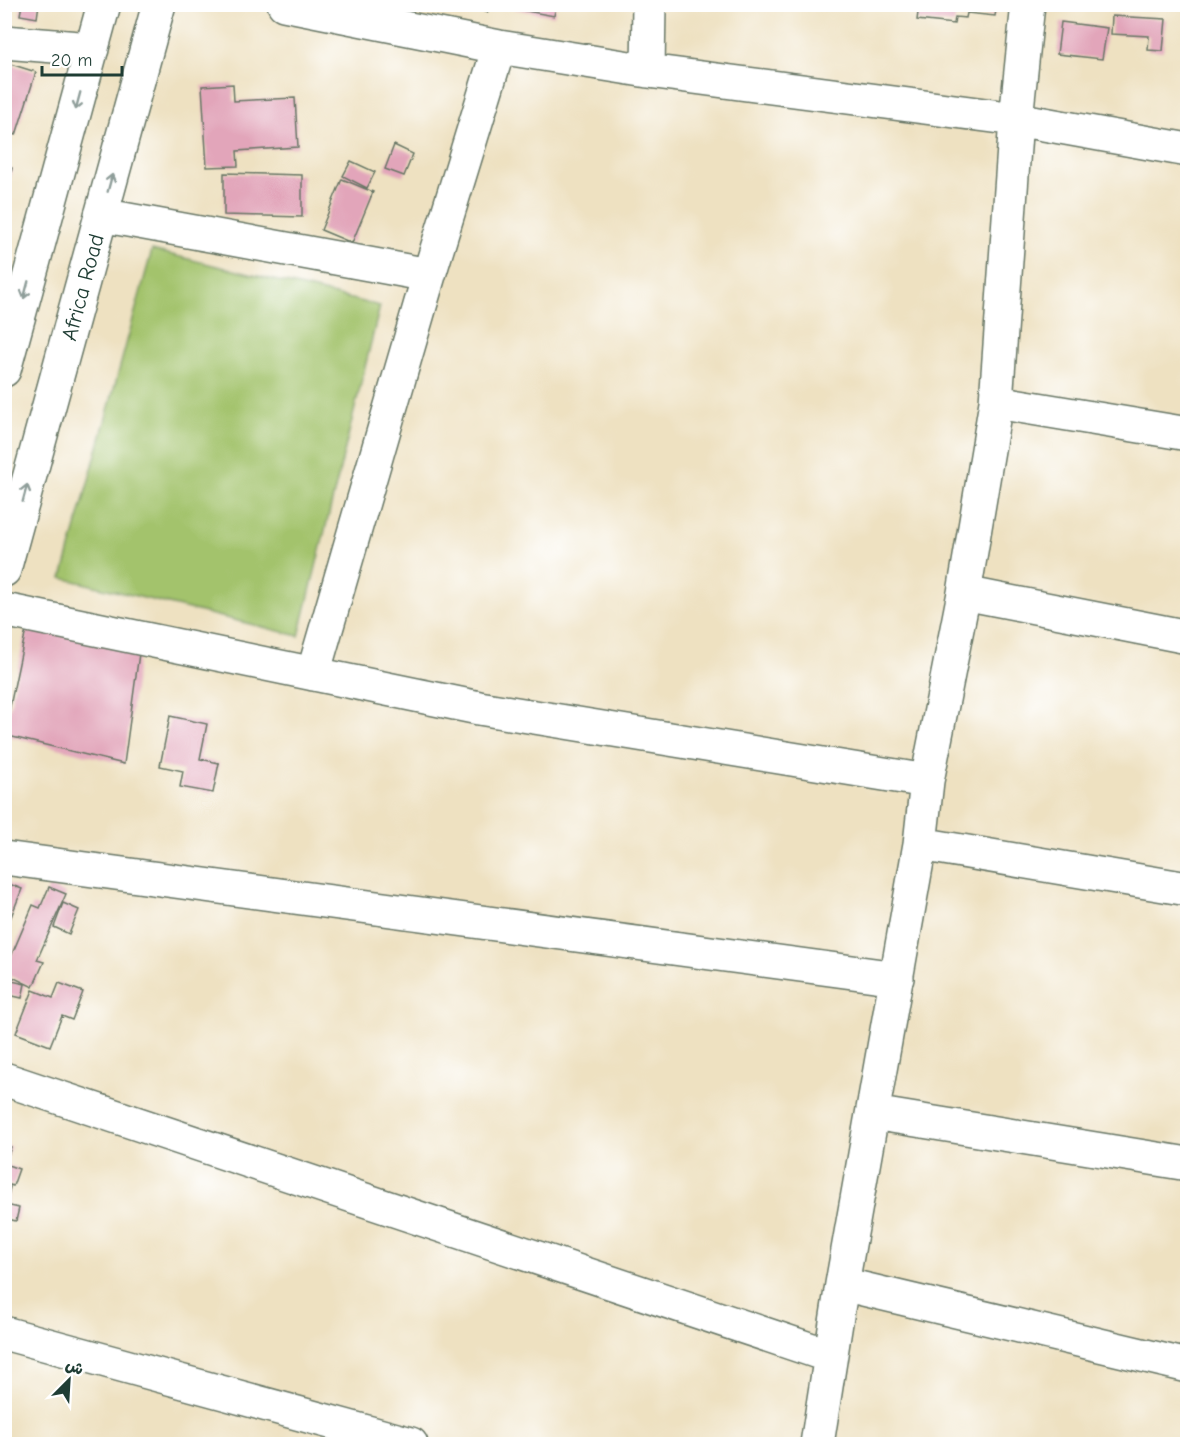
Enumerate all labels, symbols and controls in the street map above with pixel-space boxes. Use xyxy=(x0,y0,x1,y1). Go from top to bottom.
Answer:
scale bar xyxy=(42,39,122,77)
text: 20 m xyxy=(51,50,92,71)
one-way arrow xyxy=(72,92,83,111)
one-way arrow xyxy=(105,174,116,193)
street label: Africa Road xyxy=(56,231,110,343)
one-way arrow xyxy=(20,280,32,299)
one-way arrow xyxy=(20,484,32,503)
north arrow xyxy=(39,1350,99,1410)
text: ش xyxy=(63,1355,86,1379)

